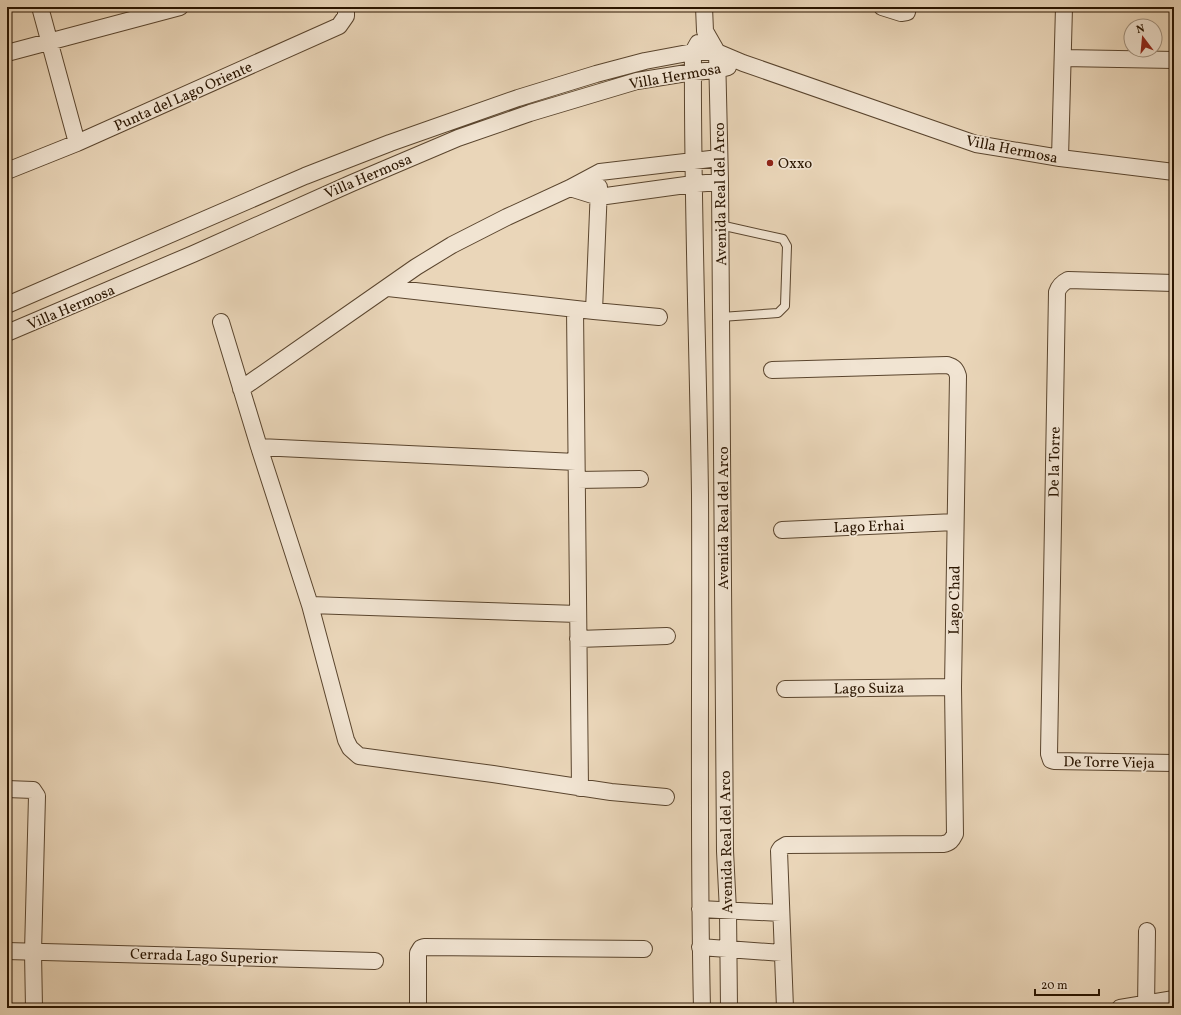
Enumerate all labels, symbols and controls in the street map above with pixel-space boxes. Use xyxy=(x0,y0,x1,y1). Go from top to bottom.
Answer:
north arrow xyxy=(1123,18,1163,58)
text: N xyxy=(1135,22,1147,38)
street label: Punta del Lago Oriente xyxy=(111,57,256,137)
street label: Villa Hermosa xyxy=(627,59,723,96)
street label: Avenida Real del Arco xyxy=(710,122,733,266)
street label: Villa Hermosa xyxy=(964,131,1060,170)
street label: Villa Hermosa xyxy=(322,149,416,205)
place label: Oxxo xyxy=(778,154,812,175)
marker: Oxxo xyxy=(765,158,775,168)
street label: Villa Hermosa xyxy=(25,280,119,336)
street label: De la Torre xyxy=(1044,426,1067,498)
street label: Avenida Real del Arco xyxy=(714,446,735,590)
street label: Lago Erhai xyxy=(833,516,905,539)
street label: Lago Chad xyxy=(944,565,967,635)
street label: Lago Suiza xyxy=(833,678,905,701)
street label: De Torre Vieja xyxy=(1063,752,1155,775)
street label: Avenida Real del Arco xyxy=(716,770,739,914)
street label: Cerrada Lago Superior xyxy=(130,944,278,971)
scale bar xyxy=(1035,971,1099,997)
text: 20 m xyxy=(1041,978,1068,994)

